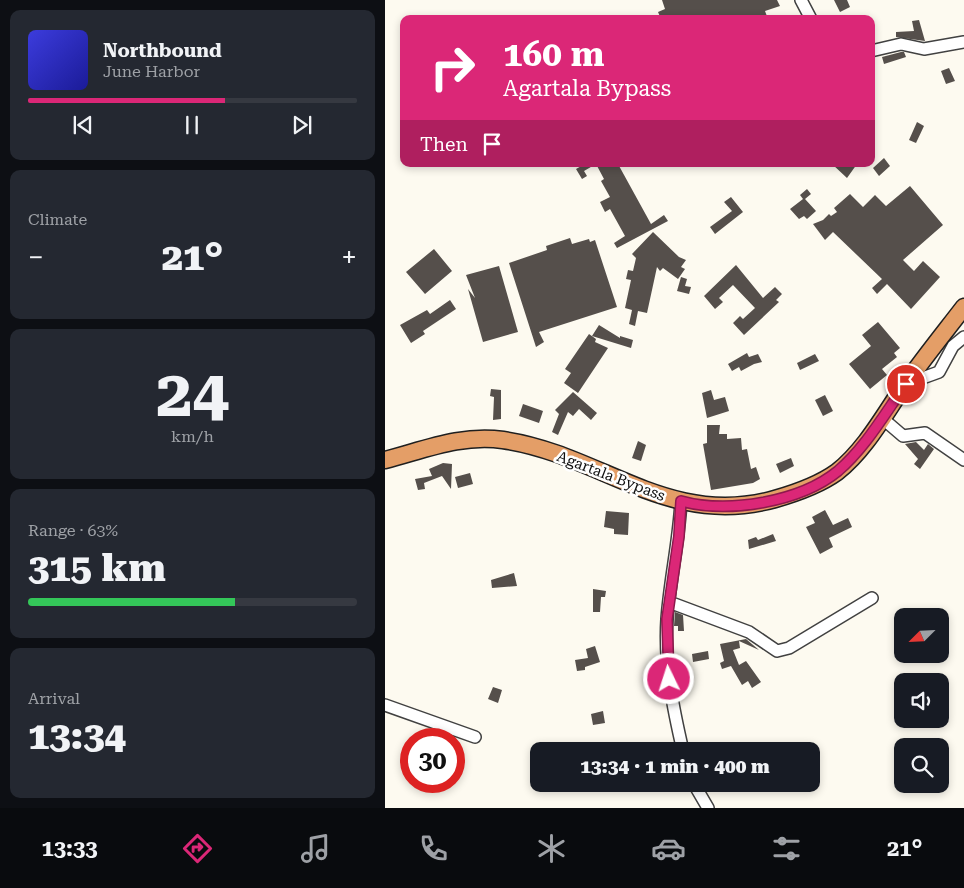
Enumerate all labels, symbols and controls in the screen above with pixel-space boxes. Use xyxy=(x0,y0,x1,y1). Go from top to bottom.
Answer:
text: 160 m xyxy=(503,34,604,75)
icon: right xyxy=(420,35,485,100)
text: Northbound xyxy=(103,39,222,62)
text: June Harbor xyxy=(103,62,200,81)
text: Agartala Bypass xyxy=(503,76,671,101)
icon: previous xyxy=(69,111,97,139)
icon: pause xyxy=(178,111,206,139)
icon: next xyxy=(288,111,316,139)
icon: arrive xyxy=(478,130,506,158)
text: Then xyxy=(420,133,468,156)
text: Climate xyxy=(28,210,87,229)
text: 21° xyxy=(162,235,223,279)
text: − xyxy=(28,241,44,274)
text: + xyxy=(341,241,357,274)
text: 24 xyxy=(156,356,229,432)
pin xyxy=(885,363,927,405)
icon: arrive xyxy=(892,370,920,398)
text: km/h xyxy=(171,427,214,446)
street label: Agartala Bypass xyxy=(554,447,668,505)
text: Range · 63% xyxy=(28,521,118,540)
text: 315 km xyxy=(28,546,166,590)
north arrow xyxy=(894,608,949,662)
map controls xyxy=(894,608,949,793)
position arrow xyxy=(642,652,694,704)
button: sound xyxy=(894,673,949,728)
text: Arrival xyxy=(28,689,80,708)
text: 13:34 xyxy=(28,714,126,758)
speed limit sign: 30 xyxy=(400,728,465,793)
button: search xyxy=(894,738,949,793)
text: 13:34 · 1 min · 400 m xyxy=(580,755,770,778)
icon: directions xyxy=(180,831,215,866)
icon: music xyxy=(298,831,333,866)
icon: phone xyxy=(416,831,451,866)
icon: climate xyxy=(534,831,569,866)
icon: car xyxy=(651,831,686,866)
icon: filters xyxy=(769,831,804,866)
text: 13:33 xyxy=(41,836,98,861)
text: 21° xyxy=(887,836,923,861)

